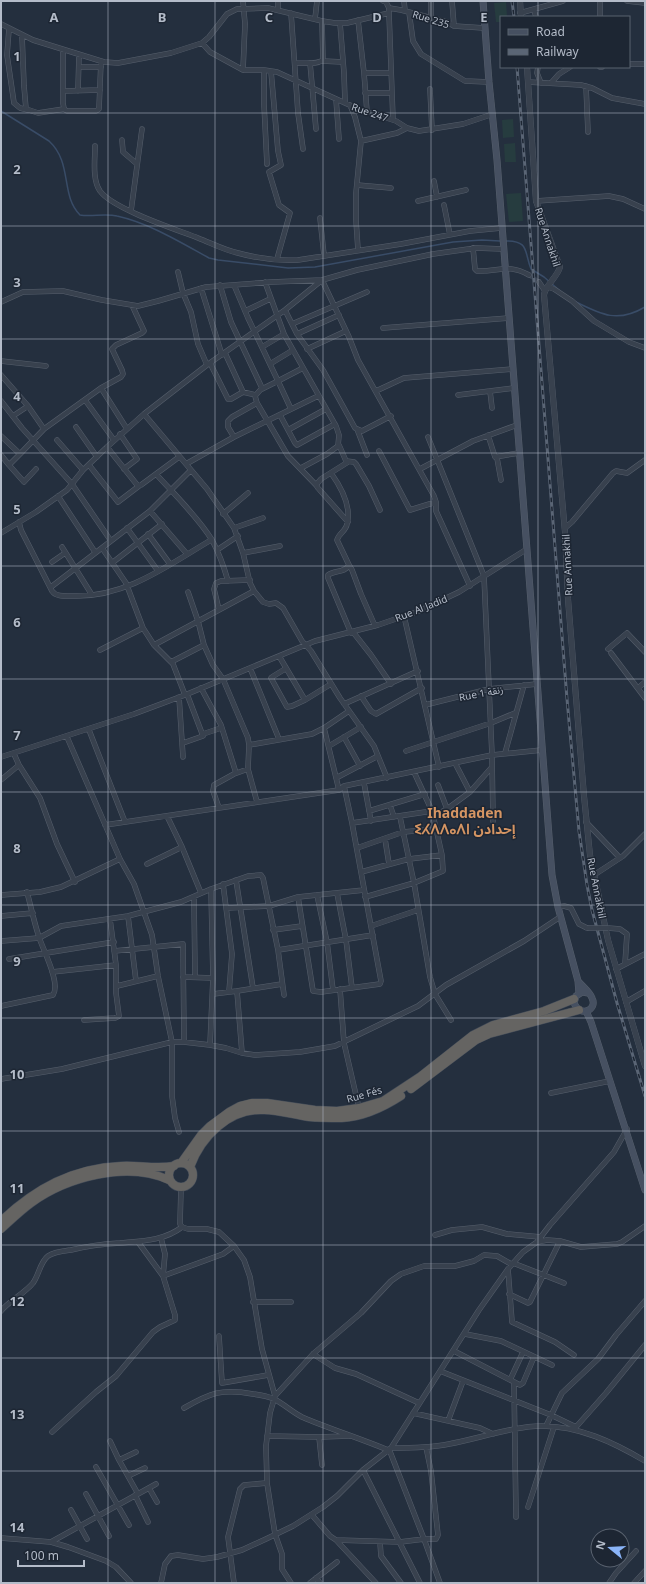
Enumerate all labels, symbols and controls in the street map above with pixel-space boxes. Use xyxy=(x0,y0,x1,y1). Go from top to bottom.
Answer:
street label: Rue 235 xyxy=(411,7,451,31)
text: A xyxy=(50,8,59,26)
text: B xyxy=(158,8,166,26)
text: C xyxy=(265,8,273,26)
text: D xyxy=(372,8,382,26)
text: E xyxy=(480,8,488,26)
legend xyxy=(500,16,630,68)
text: Road xyxy=(536,23,565,40)
text: Railway xyxy=(536,43,580,60)
text: 1 xyxy=(13,47,21,65)
street label: Rue 247 xyxy=(350,99,390,125)
text: 2 xyxy=(13,160,21,178)
street label: Rue Annakhil xyxy=(532,206,564,268)
text: 3 xyxy=(13,273,21,291)
text: 4 xyxy=(13,387,21,405)
text: 5 xyxy=(13,500,21,518)
street label: Rue Annakhil xyxy=(558,534,576,596)
street label: Rue Al Jadid xyxy=(393,591,449,625)
text: 6 xyxy=(13,613,21,631)
street label: Rue 1 زنقة xyxy=(458,682,505,704)
text: 7 xyxy=(13,726,21,744)
district label: Ihaddaden ⵉⵃⴷⴷⴰⴷⵏ إحدادن xyxy=(414,803,516,839)
text: 8 xyxy=(13,839,21,857)
street label: Rue Annakhil xyxy=(584,856,610,920)
text: 9 xyxy=(13,952,21,970)
text: 10 xyxy=(10,1065,24,1083)
street label: Rue Fés xyxy=(345,1082,384,1106)
text: 11 xyxy=(10,1179,24,1197)
text: 12 xyxy=(10,1292,24,1310)
text: 13 xyxy=(10,1405,24,1423)
text: 14 xyxy=(10,1518,25,1536)
north arrow xyxy=(590,1528,630,1568)
text: N xyxy=(591,1538,609,1551)
scale bar xyxy=(18,1542,84,1568)
text: 100 m xyxy=(24,1547,59,1564)

